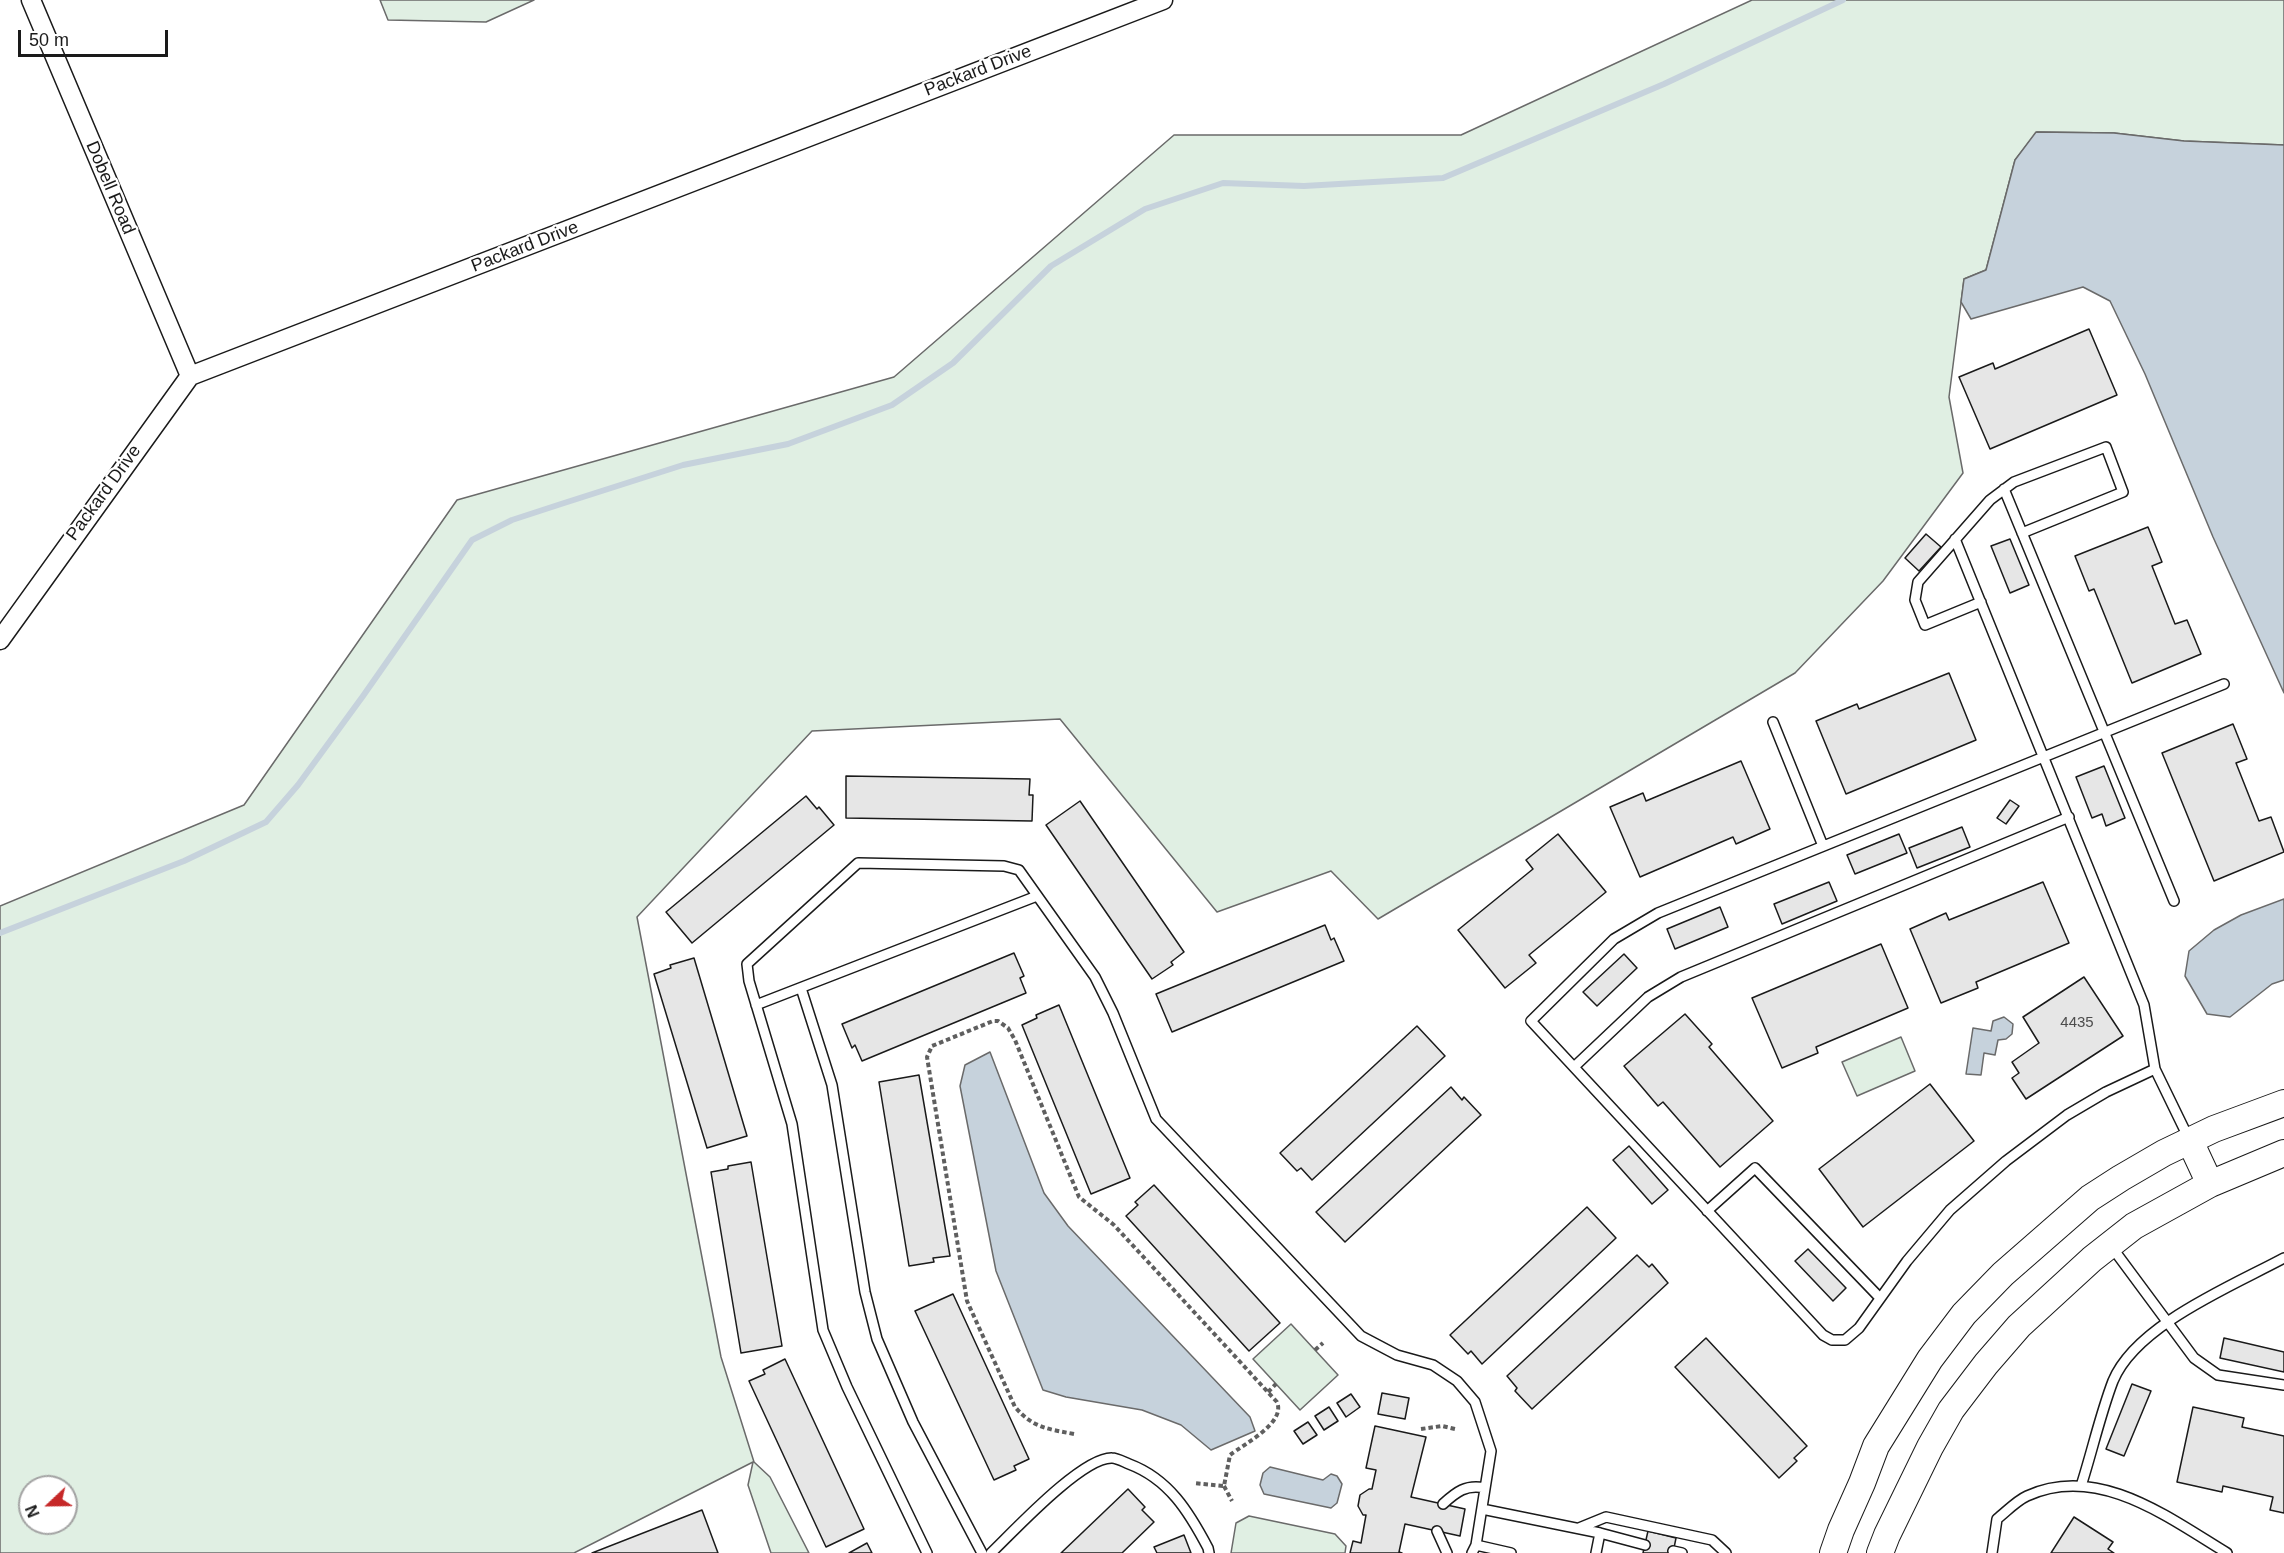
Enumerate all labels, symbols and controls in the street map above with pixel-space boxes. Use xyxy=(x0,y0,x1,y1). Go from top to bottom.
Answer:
scale bar xyxy=(21,18,171,56)
text: 50 m xyxy=(29,30,69,50)
street label: Packard Drive xyxy=(921,41,1035,101)
street label: Dobell Road xyxy=(81,138,139,238)
street label: Packard Drive xyxy=(468,217,582,277)
street label: Packard Drive xyxy=(62,441,146,545)
house number: 4435 xyxy=(2060,1014,2094,1032)
north arrow xyxy=(18,1475,78,1535)
text: N xyxy=(23,1503,43,1520)

